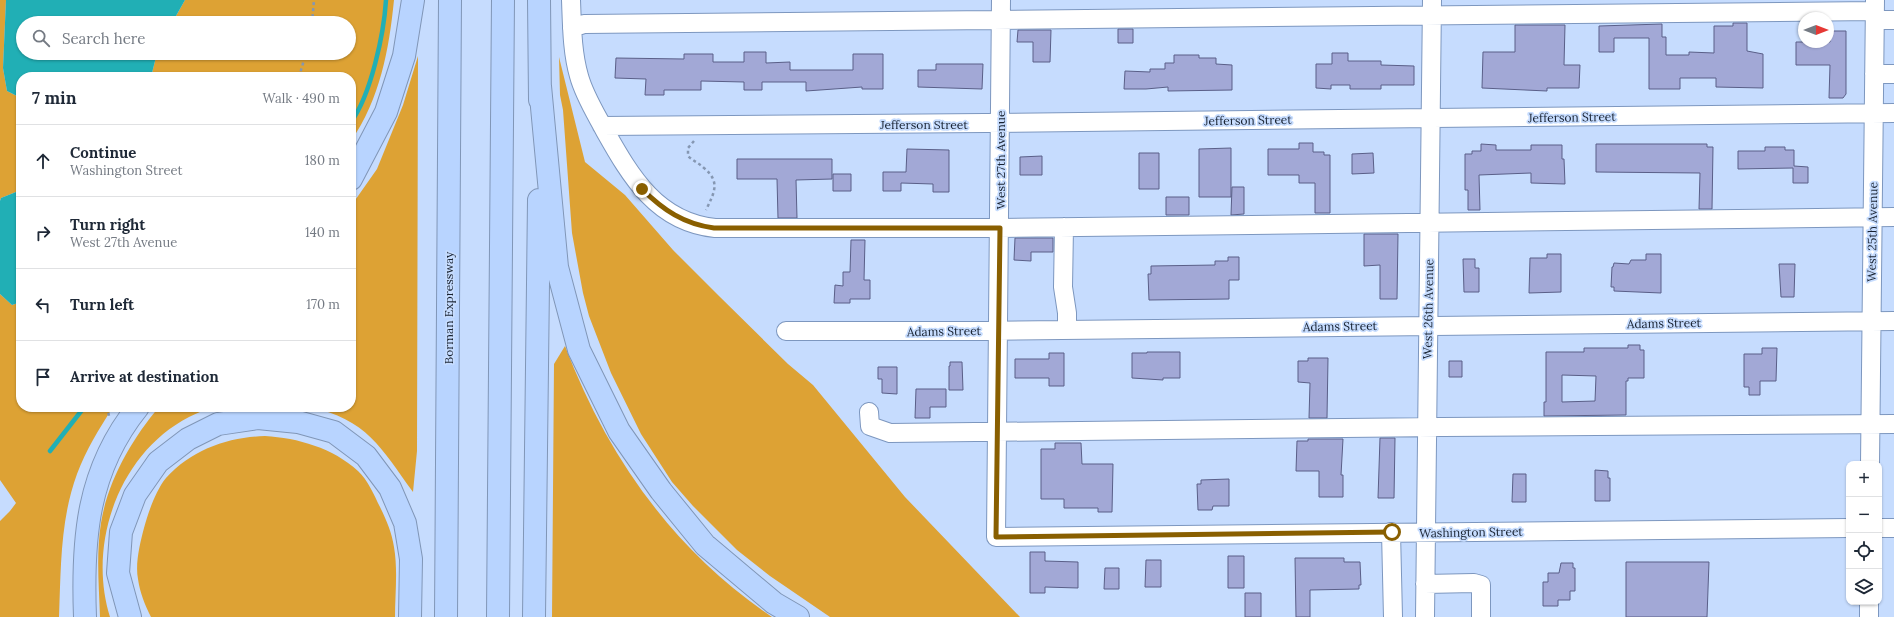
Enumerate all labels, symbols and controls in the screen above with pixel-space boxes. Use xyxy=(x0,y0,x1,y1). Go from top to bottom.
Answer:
north arrow xyxy=(1798,12,1834,48)
search box xyxy=(16,16,356,60)
icon: search xyxy=(30,27,52,49)
text: Search here xyxy=(62,29,145,48)
text: 7 min xyxy=(32,87,77,109)
text: Walk · 490 m xyxy=(263,90,340,107)
street label: Jefferson Street xyxy=(1527,109,1616,125)
street label: West 27th Avenue xyxy=(993,110,1008,210)
street label: Jefferson Street xyxy=(1203,112,1292,128)
street label: Jefferson Street xyxy=(879,117,968,132)
text: Continue xyxy=(70,143,136,162)
icon: ahead xyxy=(32,150,54,172)
text: 180 m xyxy=(305,152,340,169)
text: Washington Street xyxy=(70,162,182,179)
route end xyxy=(633,180,651,198)
street label: West 25th Avenue xyxy=(1864,181,1880,282)
text: Turn right xyxy=(70,215,146,234)
icon: right xyxy=(32,222,54,244)
text: 140 m xyxy=(305,224,340,241)
text: West 27th Avenue xyxy=(70,234,177,251)
street label: Borman Expressway xyxy=(441,251,456,364)
street label: West 26th Avenue xyxy=(1420,258,1436,359)
icon: left xyxy=(32,294,54,316)
text: Turn left xyxy=(70,295,134,314)
text: 170 m xyxy=(306,296,340,313)
street label: Adams Street xyxy=(1626,315,1702,331)
street label: Adams Street xyxy=(1302,318,1378,334)
street label: Adams Street xyxy=(906,323,982,339)
icon: arrive xyxy=(32,366,54,388)
text: Arrive at destination xyxy=(70,367,219,386)
map controls xyxy=(1846,461,1882,605)
button: + xyxy=(1846,461,1882,497)
button: − xyxy=(1846,497,1882,533)
route start xyxy=(1383,523,1401,541)
street label: Washington Street xyxy=(1419,524,1523,540)
button: locate xyxy=(1846,533,1882,569)
button: layers xyxy=(1846,569,1882,605)

